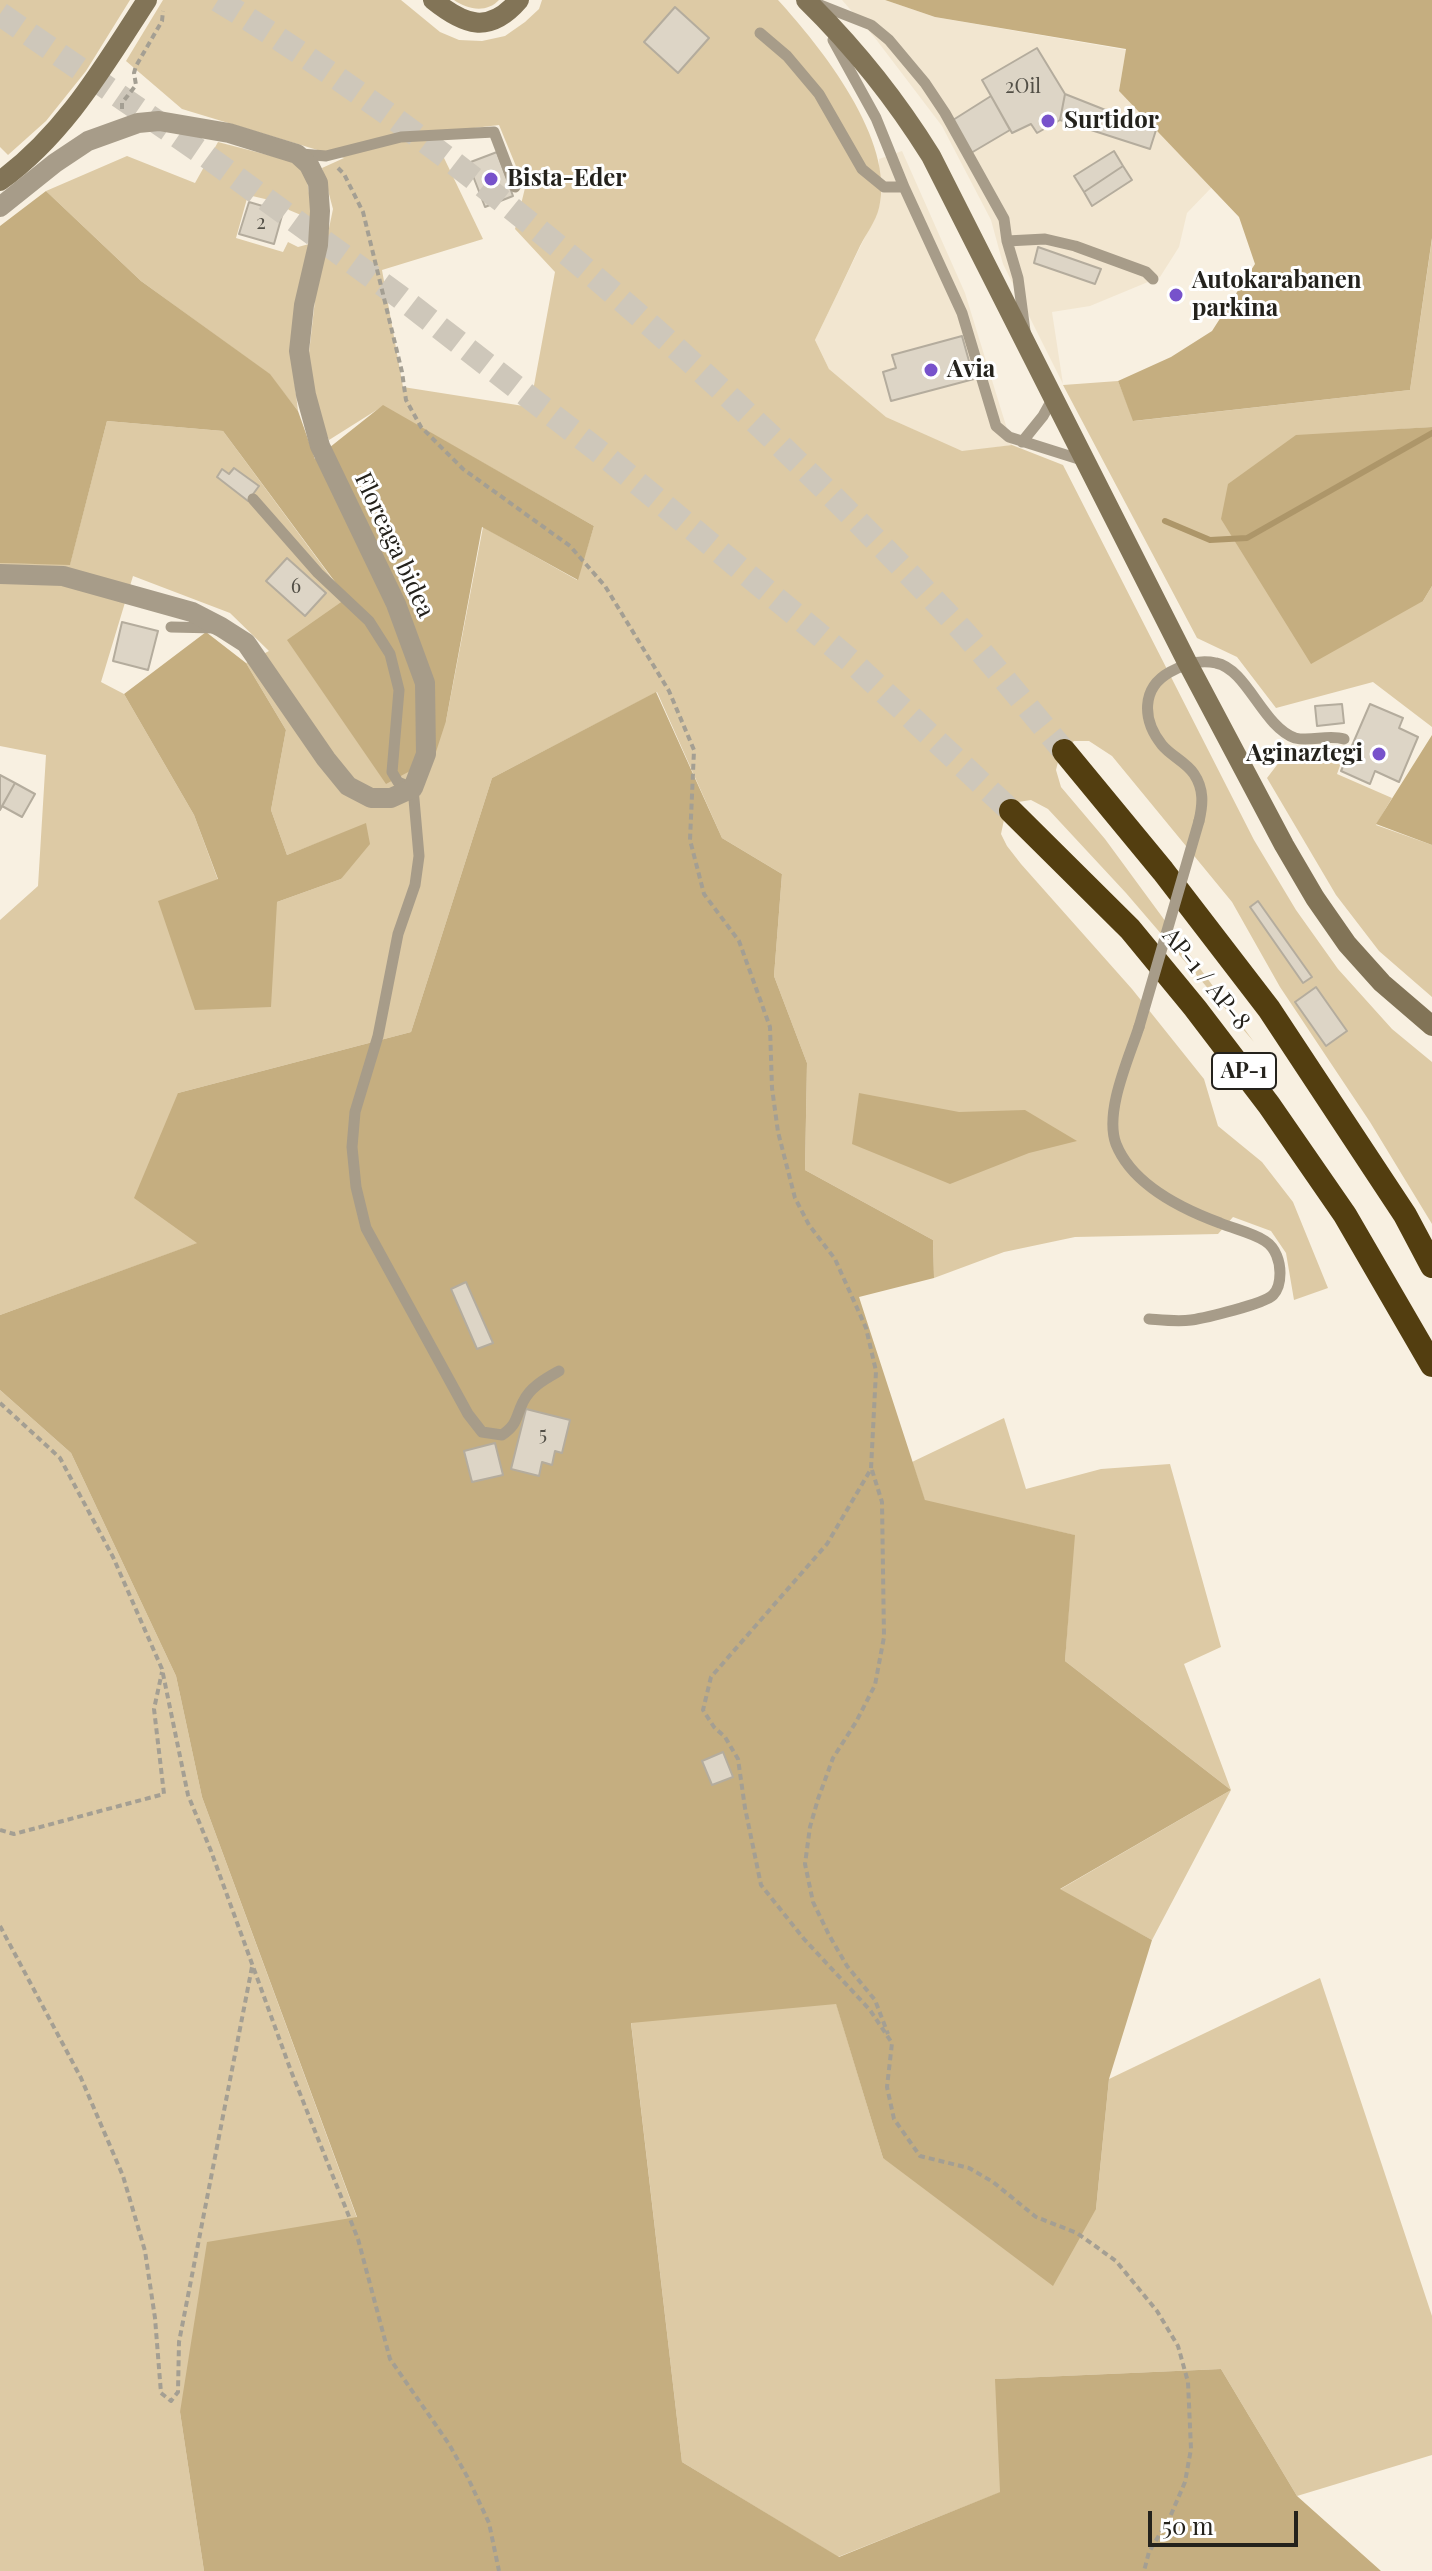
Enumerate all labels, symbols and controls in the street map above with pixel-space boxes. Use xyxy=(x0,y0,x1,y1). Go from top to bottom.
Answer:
house number: 2Oil xyxy=(1005,75,1041,99)
place label: Surtidor xyxy=(1064,107,1159,135)
marker: Surtidor xyxy=(1039,112,1057,130)
place label: Bista-Eder xyxy=(507,165,627,193)
marker: Bista-Eder xyxy=(482,170,500,188)
house number: 2 xyxy=(256,211,266,235)
place label: Autokarabanen parkina xyxy=(1192,267,1361,323)
marker: Autokarabanen parkina xyxy=(1167,286,1185,304)
place label: Avia xyxy=(947,356,995,384)
marker: Avia xyxy=(922,361,940,379)
street label: Floreaga bidea xyxy=(348,468,440,622)
house number: 6 xyxy=(291,575,301,599)
place label: Aginaztegi xyxy=(1246,740,1363,768)
marker: Aginaztegi xyxy=(1370,745,1388,763)
street label: AP-1 / AP-8 xyxy=(1156,922,1256,1036)
road number: AP-1 xyxy=(1212,1053,1276,1089)
house number: 5 xyxy=(539,1423,547,1447)
scale bar xyxy=(1152,2495,1302,2545)
text: 50 m xyxy=(1162,2509,1214,2541)

